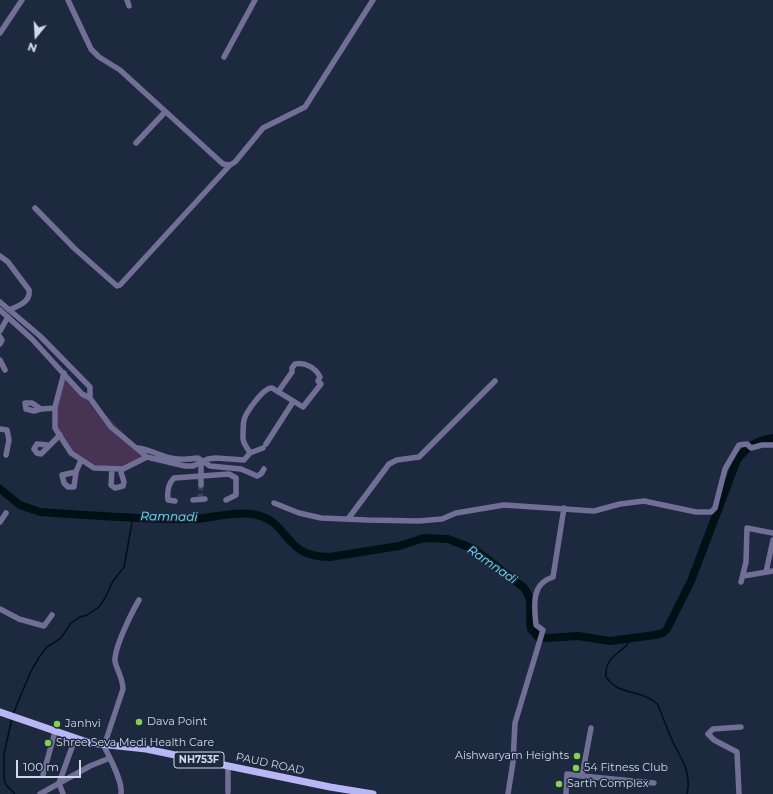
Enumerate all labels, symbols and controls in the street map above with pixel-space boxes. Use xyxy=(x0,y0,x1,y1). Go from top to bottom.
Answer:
north arrow xyxy=(16,16,56,56)
text: N xyxy=(26,39,39,55)
water label: Ramnadi xyxy=(140,509,198,525)
water label: Ramnadi xyxy=(464,543,520,587)
place label: Dava Point xyxy=(147,715,207,729)
place label: Janhvi xyxy=(65,717,101,731)
marker: Dava Point xyxy=(134,717,144,727)
marker: Janhvi xyxy=(52,719,62,729)
place label: Shree Seva Medi Health Care xyxy=(56,736,214,750)
marker: Shree Seva Medi Health Care xyxy=(43,738,53,748)
place label: Aishwaryam Heights xyxy=(455,749,569,763)
street label: PAUD ROAD xyxy=(234,750,306,778)
marker: Aishwaryam Heights xyxy=(572,751,582,761)
scale bar xyxy=(18,752,83,778)
road number: NH753F xyxy=(174,752,224,768)
text: 100 m xyxy=(23,759,59,774)
place label: 54 Fitness Club xyxy=(584,761,668,775)
marker: 54 Fitness Club xyxy=(571,763,581,773)
place label: Sarth Complex xyxy=(567,777,649,791)
marker: Sarth Complex xyxy=(554,779,564,789)

